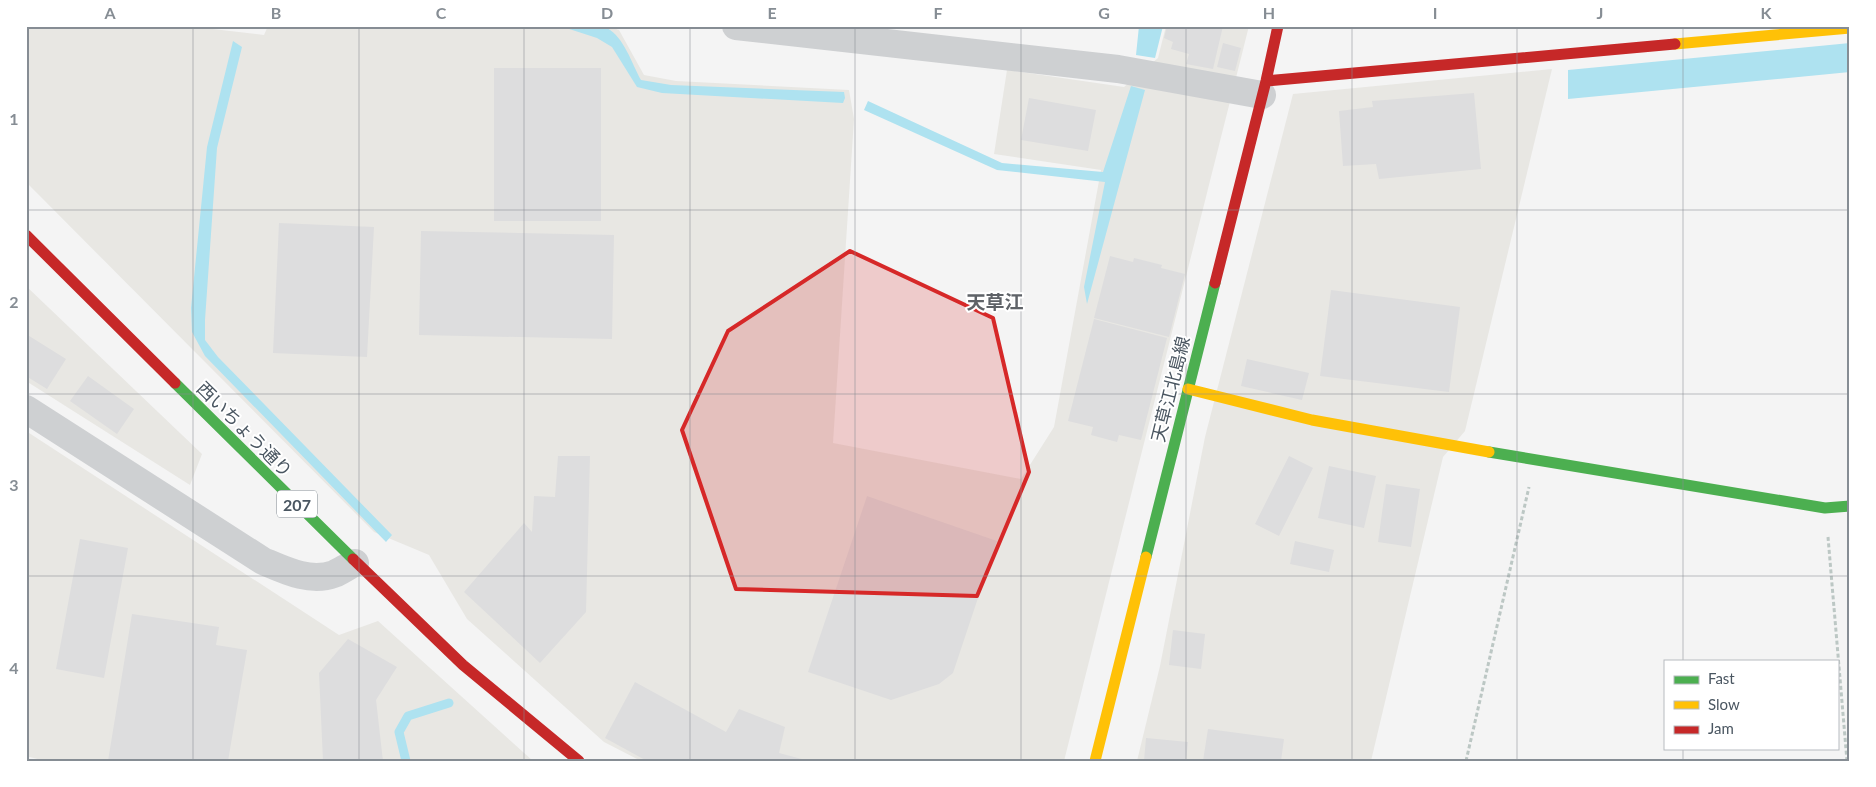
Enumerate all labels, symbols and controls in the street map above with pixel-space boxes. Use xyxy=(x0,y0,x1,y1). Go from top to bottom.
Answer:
text: A xyxy=(103,3,116,22)
text: B xyxy=(271,3,281,22)
text: C xyxy=(436,3,447,22)
text: D xyxy=(601,3,613,22)
text: E xyxy=(767,3,777,22)
text: F xyxy=(933,3,943,22)
text: G xyxy=(1098,3,1110,22)
text: H xyxy=(1263,3,1275,22)
text: I xyxy=(1433,3,1437,22)
text: J xyxy=(1597,3,1603,22)
text: K xyxy=(1761,3,1773,22)
text: 1 xyxy=(9,109,19,128)
district label: 天草江 xyxy=(966,290,1024,313)
text: 2 xyxy=(9,292,19,311)
street label: 天草江北島線 xyxy=(1146,334,1194,444)
street label: 西いちょう通り xyxy=(193,377,297,481)
text: 3 xyxy=(9,475,19,494)
road number: 207 xyxy=(277,490,317,518)
text: 4 xyxy=(9,658,19,677)
legend xyxy=(1664,660,1838,750)
text: Fast xyxy=(1708,669,1735,687)
text: Slow xyxy=(1708,695,1740,713)
text: Jam xyxy=(1708,719,1734,737)

